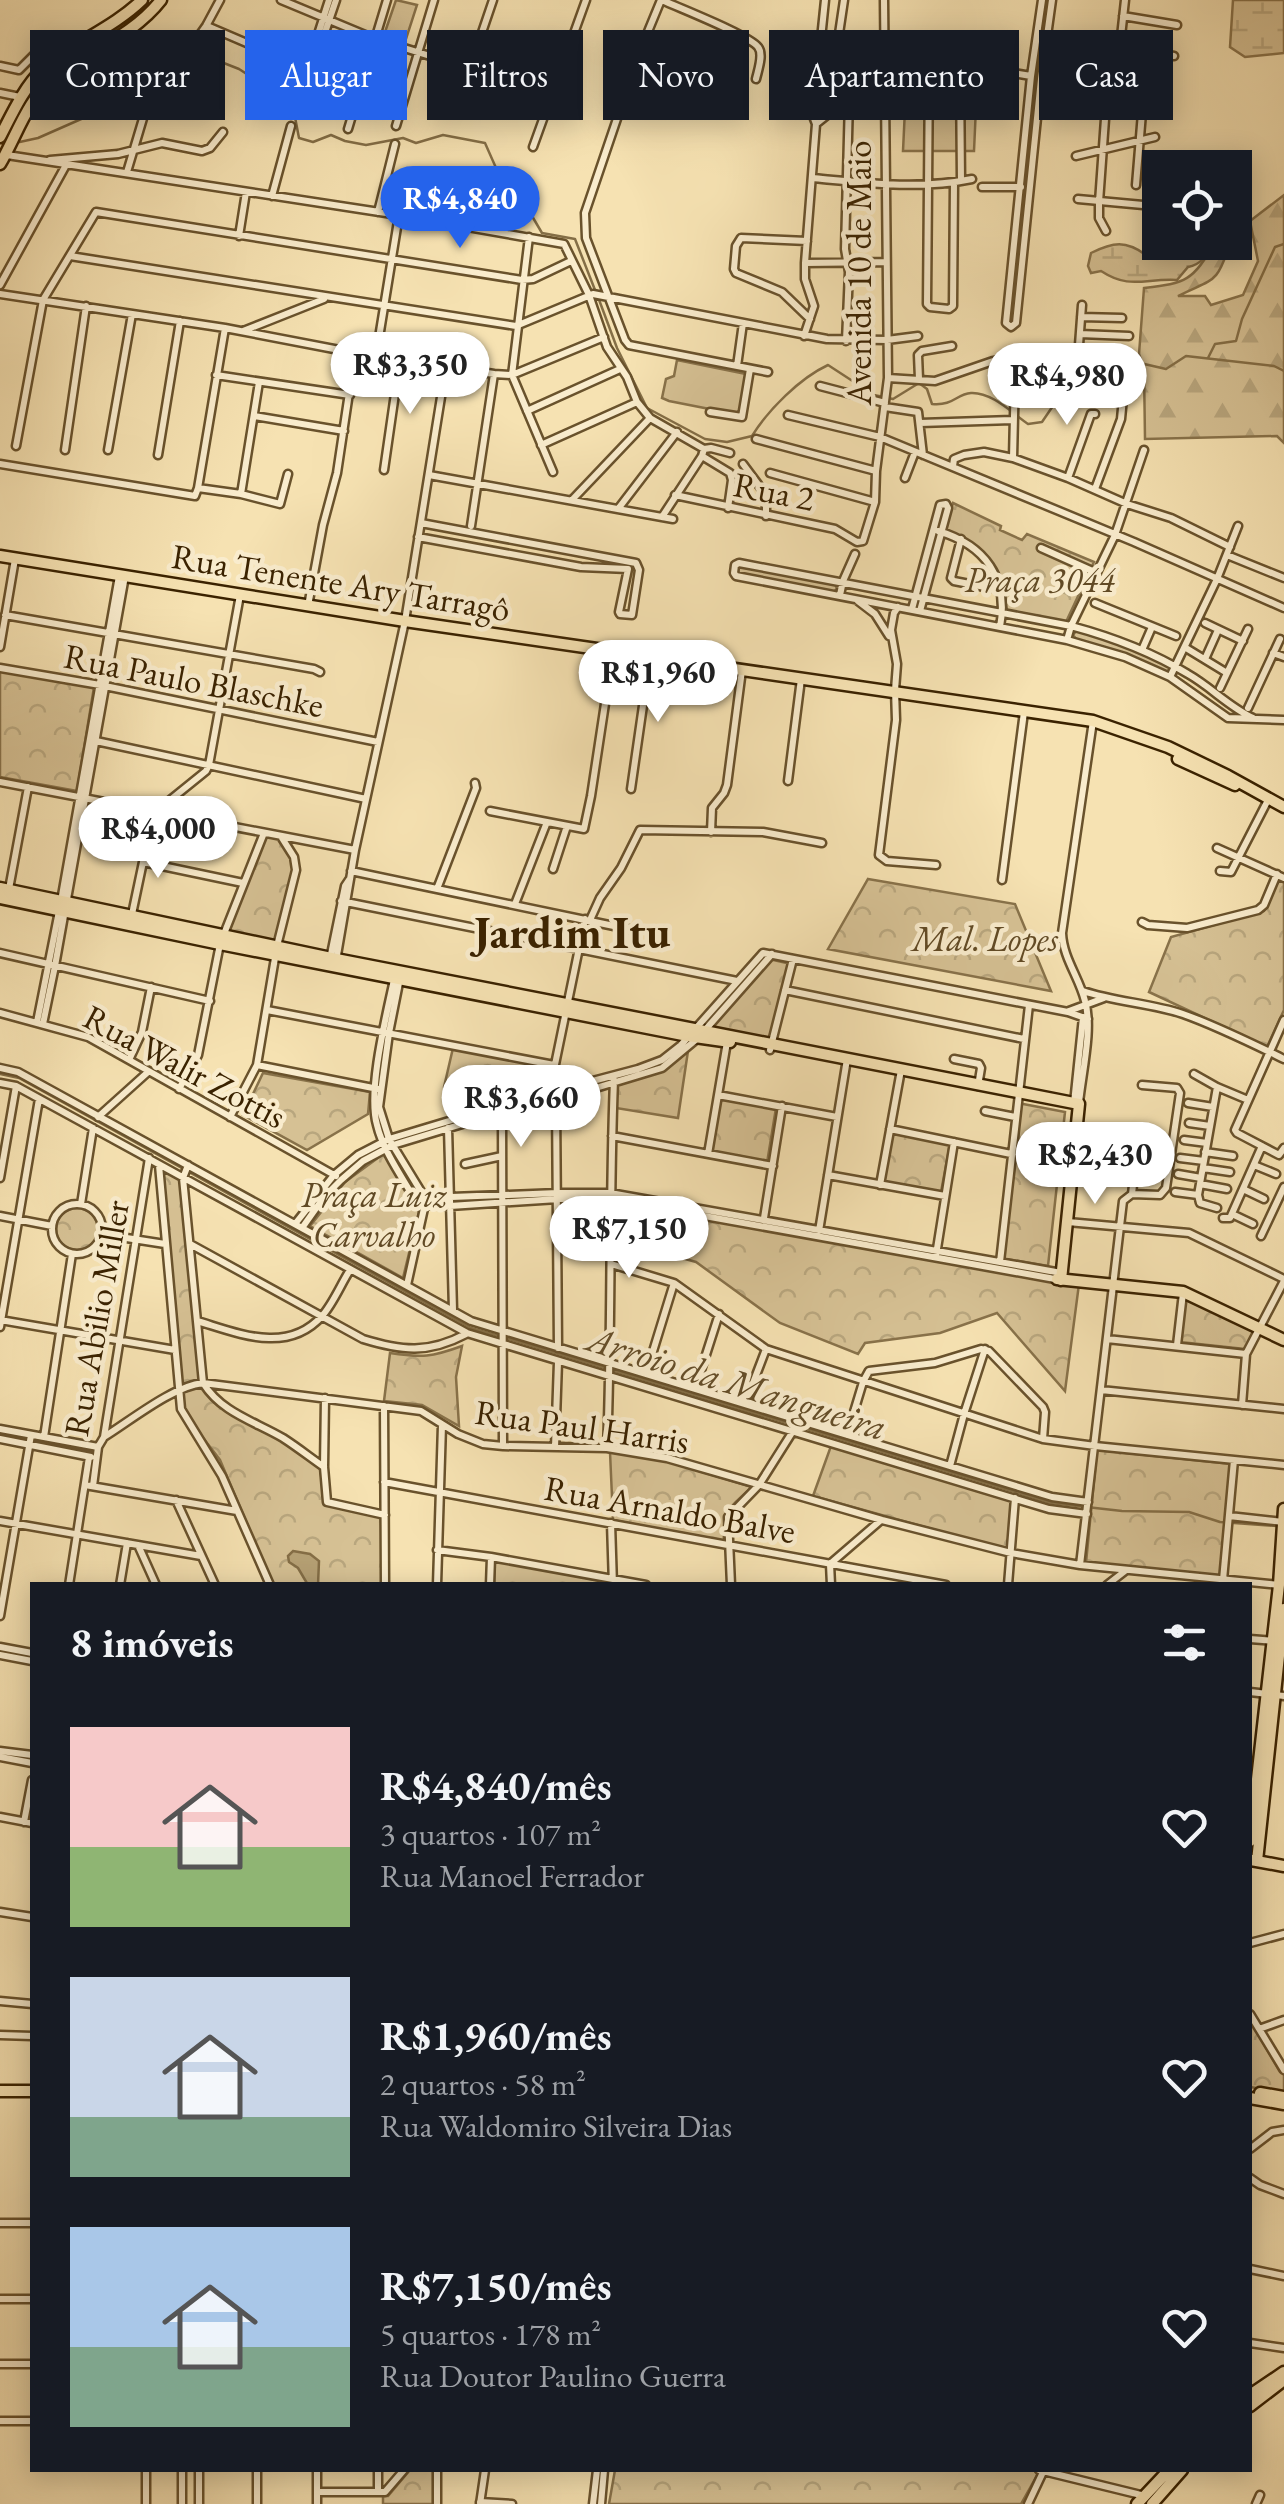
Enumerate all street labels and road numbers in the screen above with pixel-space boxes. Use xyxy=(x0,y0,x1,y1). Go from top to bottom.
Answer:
street label: Avenida 10 de Maio xyxy=(836,140,881,407)
street label: Rua 2 xyxy=(730,461,818,521)
street label: Rua Tenente Ary Tarragô xyxy=(169,533,513,631)
street label: Rua Paulo Blaschke xyxy=(60,633,328,727)
street label: Rua Walir Zottis xyxy=(76,994,294,1138)
street label: Rua Abilio Miller xyxy=(53,1196,139,1439)
street label: Rua Paul Harris xyxy=(472,1389,692,1463)
street label: Rua Arnaldo Balve xyxy=(541,1465,799,1553)

